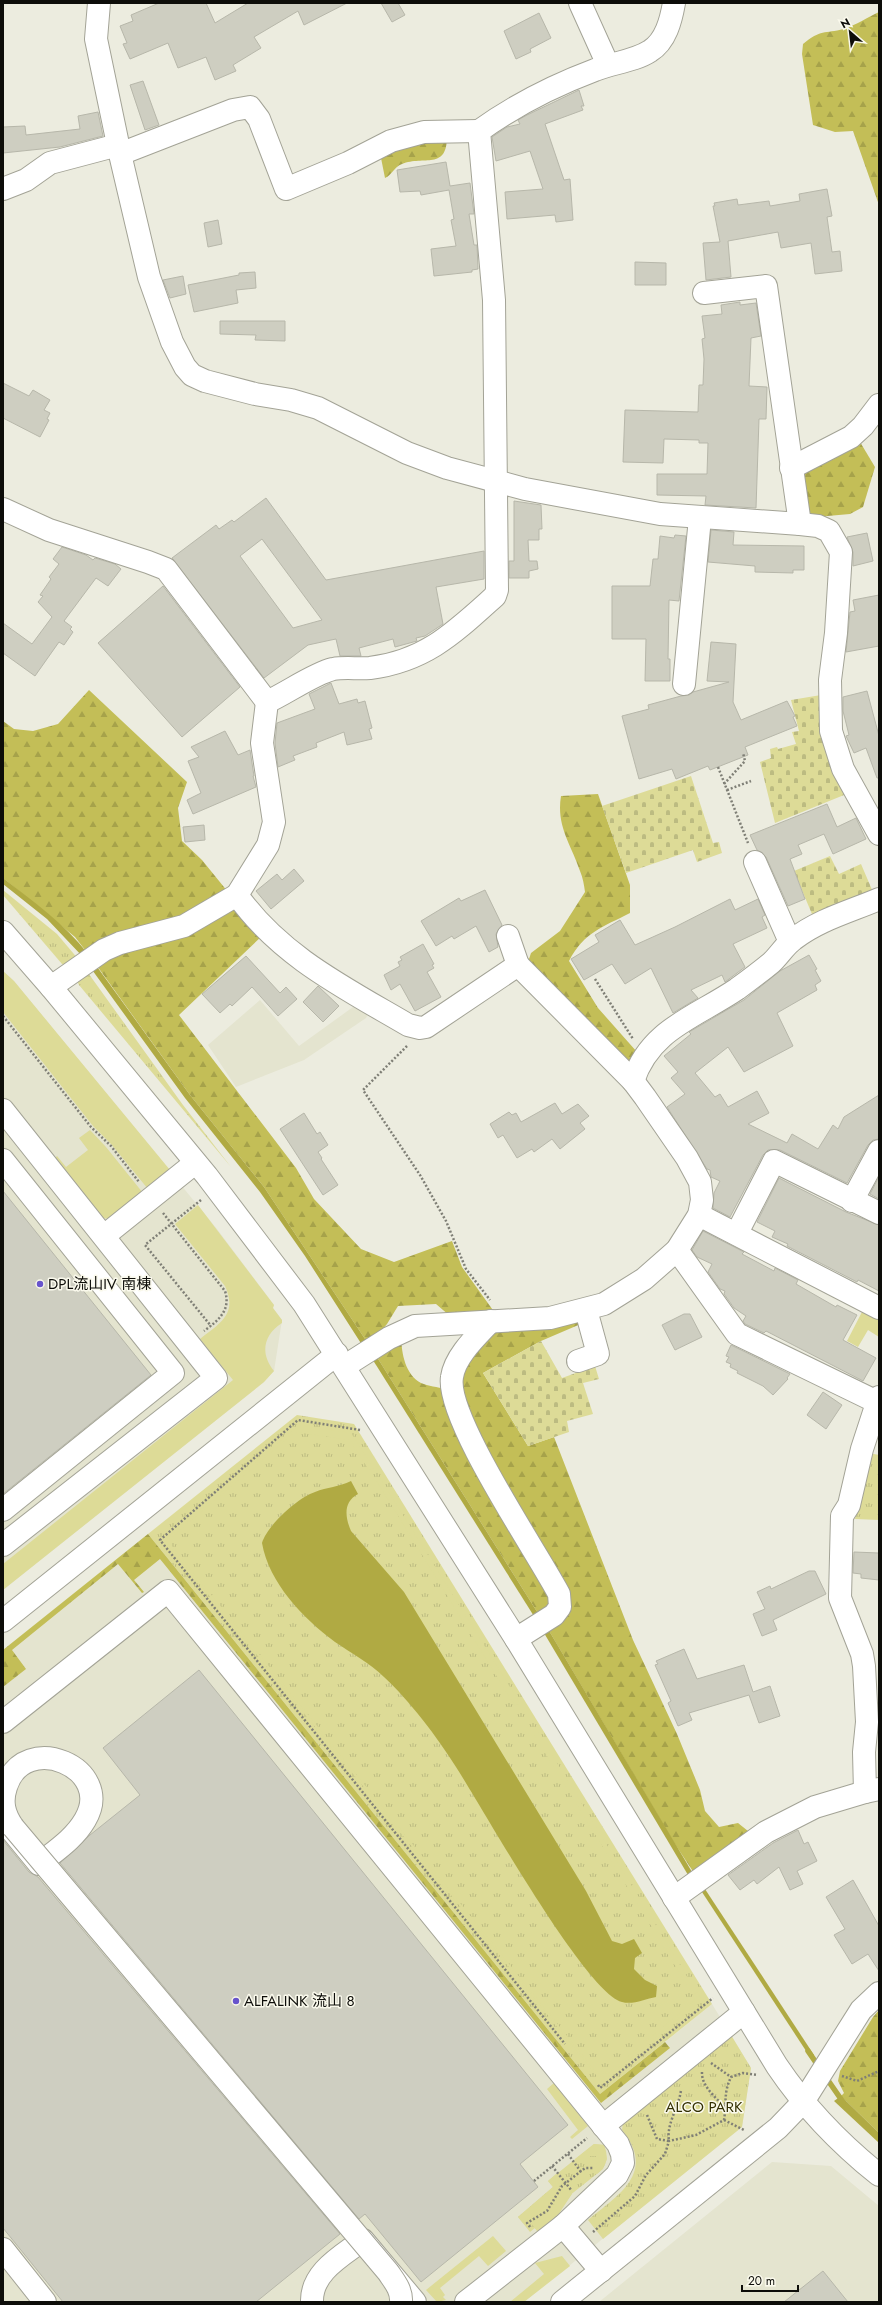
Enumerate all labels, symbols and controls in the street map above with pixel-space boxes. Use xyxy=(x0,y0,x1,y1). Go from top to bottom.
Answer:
north arrow xyxy=(830,12,870,52)
text: N xyxy=(838,14,853,32)
place label: DPL流山IV 南棟 xyxy=(48,1273,151,1295)
marker: DPL流山IV 南棟 xyxy=(35,1279,45,1289)
place label: ALFALINK 流山 8 xyxy=(244,1990,355,2012)
marker: ALFALINK 流山 8 xyxy=(231,1996,241,2006)
park label: ALCO PARK xyxy=(666,2096,743,2118)
scale bar xyxy=(742,2267,798,2293)
text: 20 m xyxy=(748,2272,775,2290)

